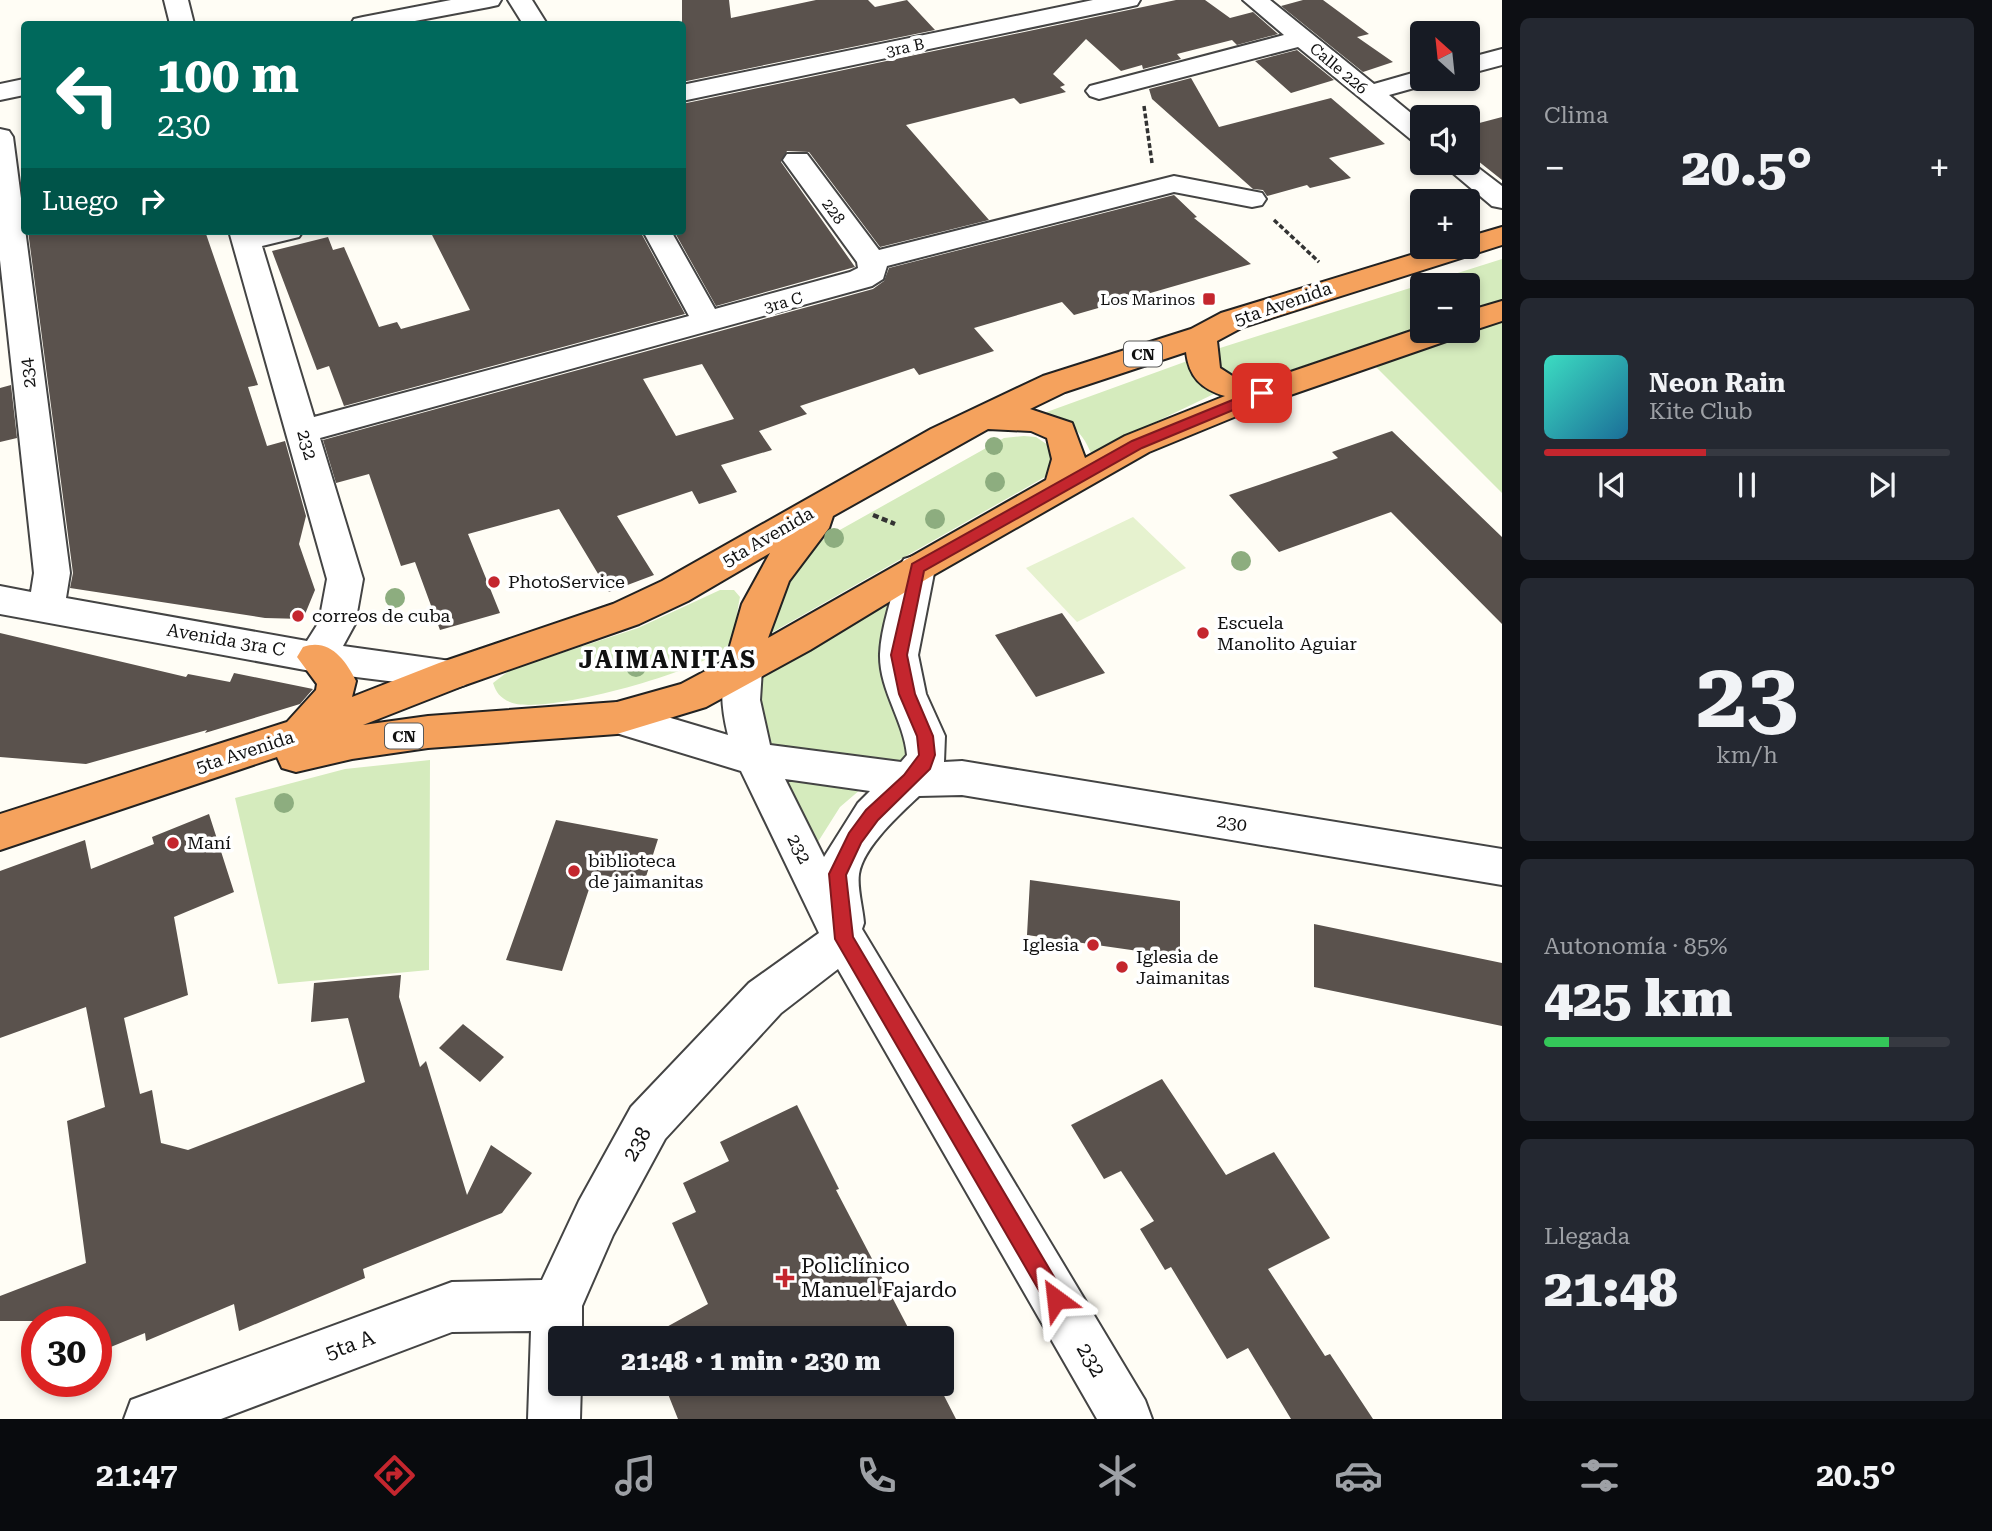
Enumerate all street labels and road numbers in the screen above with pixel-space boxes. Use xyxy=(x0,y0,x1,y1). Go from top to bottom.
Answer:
street label: 3ra B xyxy=(884,34,926,61)
street label: Calle 226 xyxy=(1306,39,1372,98)
street label: 228 xyxy=(818,195,849,228)
street label: 5ta Avenida xyxy=(1231,277,1335,330)
street label: 3ra C xyxy=(761,288,805,317)
road number: CN xyxy=(1124,342,1162,366)
street label: 234 xyxy=(15,357,40,389)
street label: 232 xyxy=(293,427,322,462)
street label: 5ta Avenida xyxy=(718,502,817,571)
street label: Avenida 3ra C xyxy=(165,619,287,660)
road number: CN xyxy=(385,723,423,748)
street label: 5ta Avenida xyxy=(193,726,297,777)
street label: 230 xyxy=(1215,810,1249,835)
street label: 232 xyxy=(783,831,816,867)
street label: 238 xyxy=(618,1123,656,1165)
street label: 5ta A xyxy=(322,1325,378,1365)
street label: 232 xyxy=(1072,1339,1110,1381)

